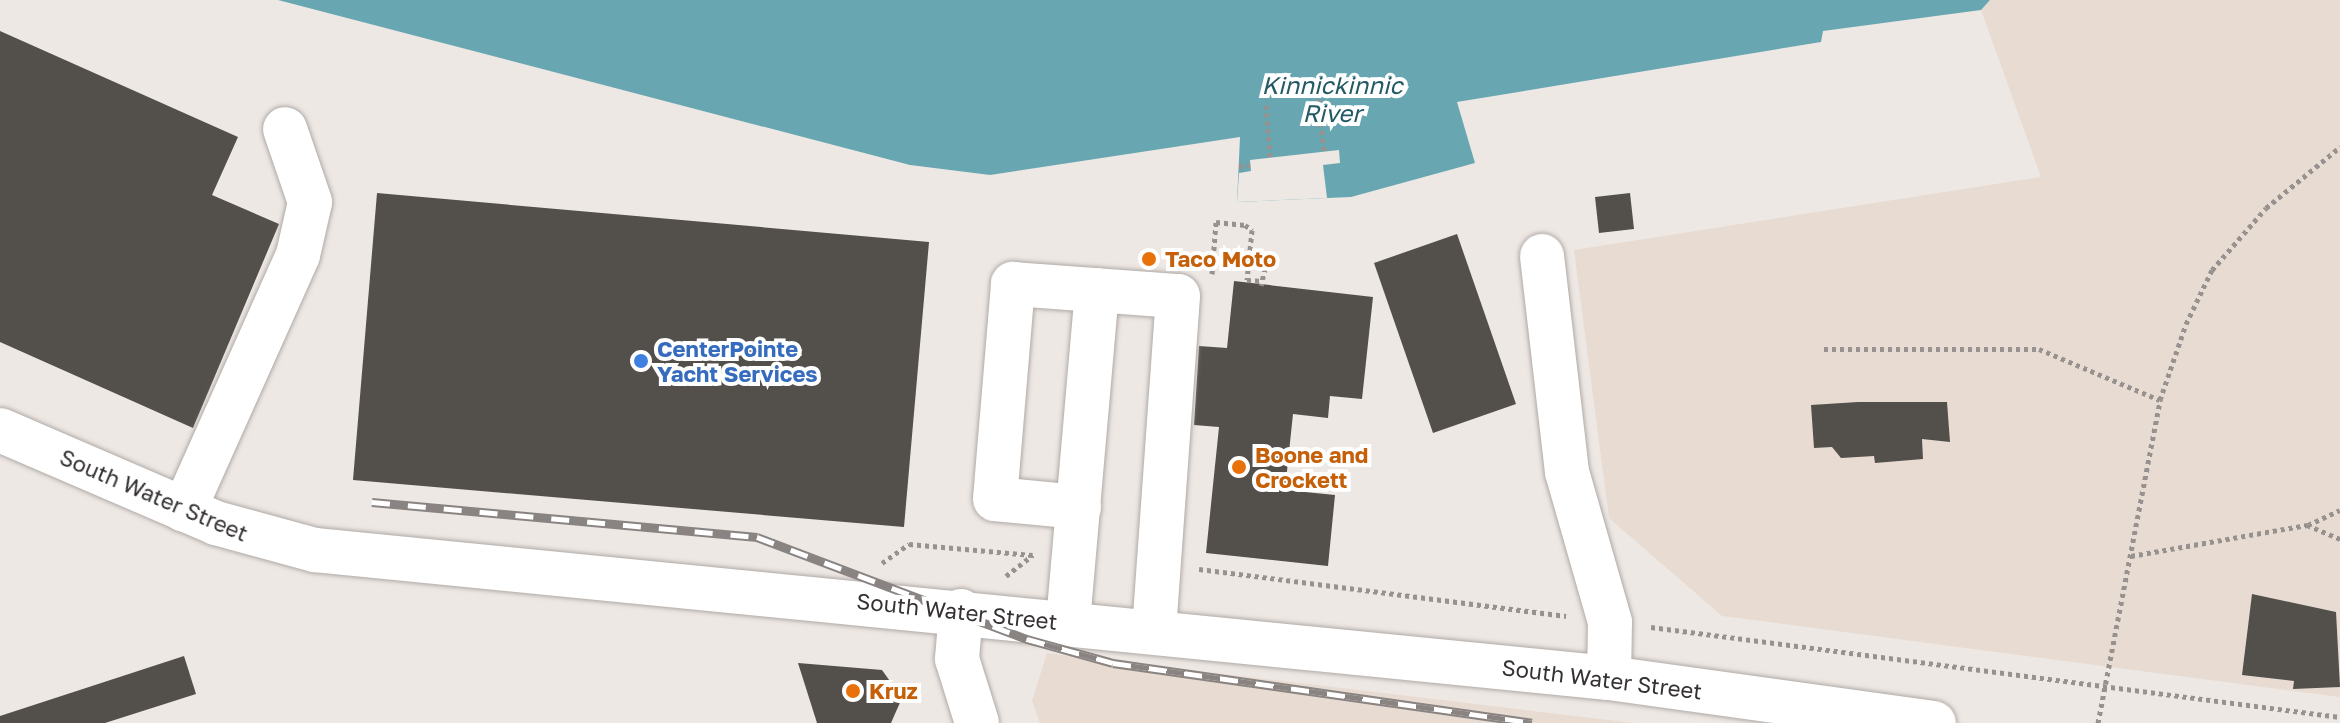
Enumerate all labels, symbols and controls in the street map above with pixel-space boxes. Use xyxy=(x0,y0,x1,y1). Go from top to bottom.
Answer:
water label: Kinnickinnic River xyxy=(1261,71,1403,127)
place label: Taco Moto xyxy=(1165,246,1276,272)
marker: Taco Moto xyxy=(1140,250,1158,268)
place label: CenterPointe Yacht Services xyxy=(657,335,818,386)
marker: CenterPointe Yacht Services xyxy=(632,352,650,370)
place label: Boone and Crockett xyxy=(1255,441,1368,492)
street label: South Water Street xyxy=(56,443,252,547)
marker: Boone and Crockett xyxy=(1230,458,1248,476)
street label: South Water Street xyxy=(855,587,1059,635)
street label: South Water Street xyxy=(1500,654,1704,704)
place label: Kruz xyxy=(869,678,918,704)
marker: Kruz xyxy=(844,682,862,700)

